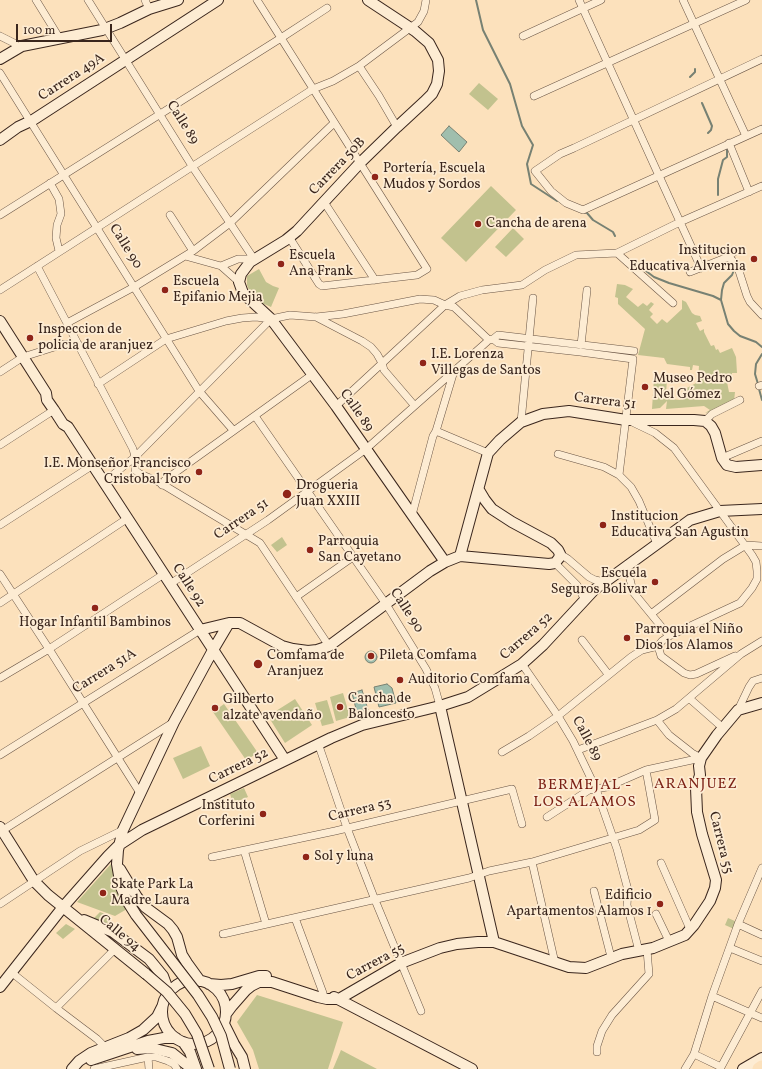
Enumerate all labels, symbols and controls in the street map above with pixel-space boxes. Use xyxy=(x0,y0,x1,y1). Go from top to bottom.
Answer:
scale bar xyxy=(18,16,114,42)
text: 100 m xyxy=(23,23,55,39)
street label: Carrera 49A xyxy=(36,50,108,106)
street label: Calle 89 xyxy=(162,98,202,148)
street label: Carrera 50B xyxy=(306,135,370,199)
place label: Portería, Escuela Mudos y Sordos xyxy=(383,161,485,194)
marker: Portería, Escuela Mudos y Sordos xyxy=(370,172,380,182)
place label: Cancha de arena xyxy=(486,216,587,232)
marker: Cancha de arena xyxy=(473,219,483,229)
street label: Calle 90 xyxy=(105,221,145,273)
place label: Institucion Educativa Alvernia xyxy=(629,243,746,276)
place label: Escuela Ana Frank xyxy=(289,248,353,280)
marker: Institucion Educativa Alvernia xyxy=(749,254,759,264)
marker: Escuela Ana Frank xyxy=(276,259,286,269)
place label: Escuela Epifanio Mejia xyxy=(173,274,263,306)
marker: Escuela Epifanio Mejia xyxy=(160,285,170,295)
place label: Inspeccion de policia de aranjuez xyxy=(38,322,153,354)
marker: Inspeccion de policia de aranjuez xyxy=(25,333,35,343)
place label: I.E. Lorenza Villegas de Santos xyxy=(431,347,541,380)
marker: I.E. Lorenza Villegas de Santos xyxy=(418,358,428,368)
place label: Museo Pedro Nel Gómez xyxy=(653,371,732,404)
marker: Museo Pedro Nel Gómez xyxy=(640,382,650,392)
street label: Calle 89 xyxy=(335,386,377,436)
street label: Carrera 51 xyxy=(573,390,637,414)
place label: I.E. Monseñor Francisco Cristobal Toro xyxy=(44,456,191,488)
marker: I.E. Monseñor Francisco Cristobal Toro xyxy=(194,467,204,477)
place label: Drogueria Juan XXIII xyxy=(296,478,360,510)
marker: Drogueria Juan XXIII xyxy=(281,488,293,500)
street label: Carrera 51 xyxy=(211,496,273,544)
place label: Institucion Educativa San Agustin xyxy=(611,509,749,542)
marker: Institucion Educativa San Agustin xyxy=(598,520,608,530)
place label: Parroquia San Cayetano xyxy=(318,534,401,566)
marker: Parroquia San Cayetano xyxy=(305,545,315,555)
street label: Calle 92 xyxy=(168,561,208,611)
place label: Escuela Seguros Bolivar xyxy=(551,566,647,598)
marker: Escuela Seguros Bolivar xyxy=(650,577,660,587)
street label: Calle 90 xyxy=(385,586,427,636)
marker: Hogar Infantil Bambinos xyxy=(90,603,100,613)
street label: Carrera 52 xyxy=(497,610,557,664)
place label: Hogar Infantil Bambinos xyxy=(19,615,171,631)
place label: Parroquia el Niño Dios los Alamos xyxy=(635,622,743,654)
marker: Parroquia el Niño Dios los Alamos xyxy=(622,633,632,643)
street label: Carrera 51A xyxy=(70,646,140,698)
place label: Comfama de Aranjuez xyxy=(267,648,344,680)
place label: Pileta Comfama xyxy=(379,648,477,664)
marker: Pileta Comfama xyxy=(366,651,376,661)
marker: Comfama de Aranjuez xyxy=(252,658,264,670)
place label: Auditorio Comfama xyxy=(408,672,530,688)
marker: Auditorio Comfama xyxy=(395,675,405,685)
place label: Cancha de Baloncesto xyxy=(348,691,415,724)
place label: Gilberto alzate avendaño xyxy=(223,692,322,724)
marker: Cancha de Baloncesto xyxy=(335,702,345,712)
marker: Gilberto alzate avendaño xyxy=(210,703,220,713)
street label: Calle 89 xyxy=(567,714,605,764)
street label: Carrera 52 xyxy=(206,745,272,789)
district label: ARANJUEZ xyxy=(654,776,738,794)
district label: BERMEJAL - LOS ALAMOS xyxy=(533,777,637,812)
street label: Carrera 53 xyxy=(327,796,393,826)
place label: Instituto Corferini xyxy=(198,798,255,830)
marker: Instituto Corferini xyxy=(258,809,268,819)
street label: Carrera 55 xyxy=(704,810,736,876)
place label: Sol y luna xyxy=(314,849,374,865)
marker: Sol y luna xyxy=(301,852,311,862)
place label: Skate Park La Madre Laura xyxy=(111,877,194,910)
marker: Skate Park La Madre Laura xyxy=(98,888,108,898)
place label: Edificio Apartamentos Alamos 1 xyxy=(506,888,652,920)
marker: Edificio Apartamentos Alamos 1 xyxy=(655,899,665,909)
street label: Calle 94 xyxy=(95,912,143,956)
street label: Carrera 55 xyxy=(344,941,408,985)

